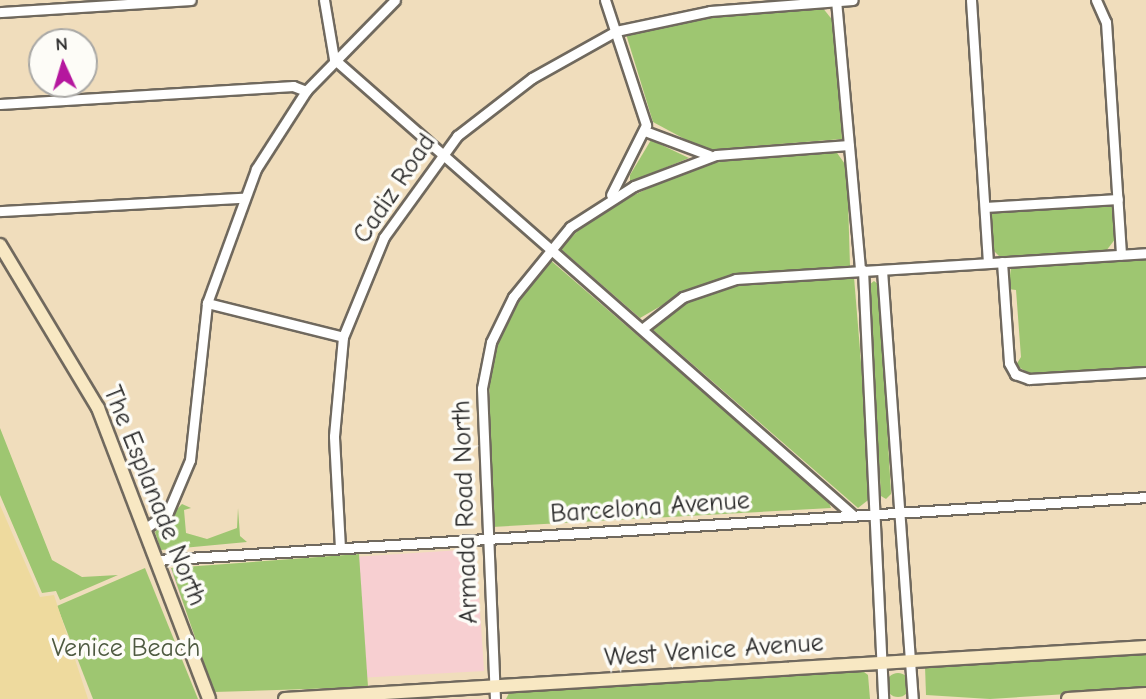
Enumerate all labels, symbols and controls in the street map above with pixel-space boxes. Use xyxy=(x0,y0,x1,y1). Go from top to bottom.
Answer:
north arrow xyxy=(28,28,98,98)
text: N xyxy=(55,33,69,55)
street label: Cadiz Road xyxy=(347,128,443,250)
street label: The Esplanade North xyxy=(96,381,212,611)
street label: Armada Road North xyxy=(447,400,485,624)
street label: Barcelona Avenue xyxy=(549,485,751,531)
street label: West Venice Avenue xyxy=(603,628,825,674)
park label: Venice Beach xyxy=(52,633,200,665)

